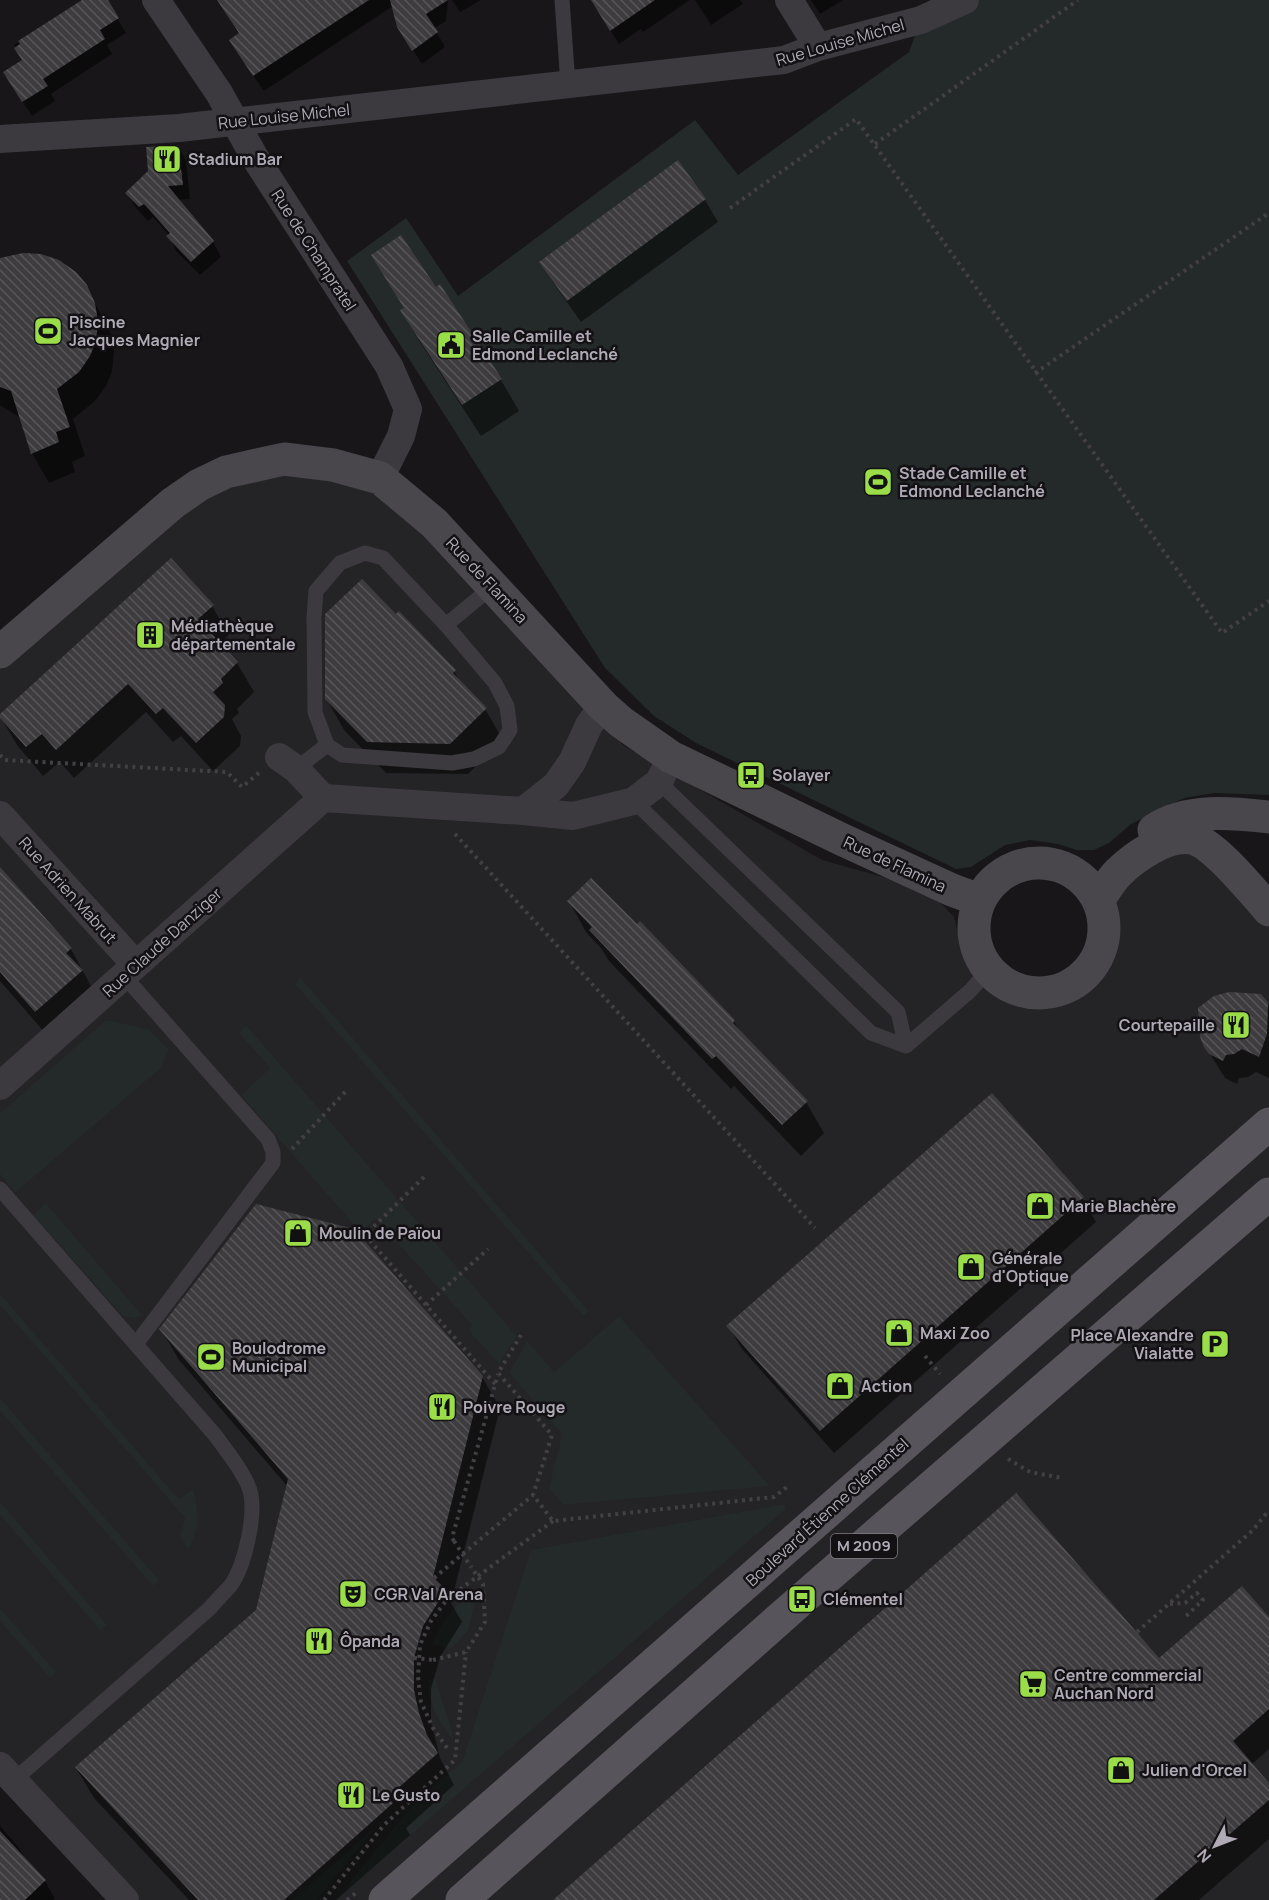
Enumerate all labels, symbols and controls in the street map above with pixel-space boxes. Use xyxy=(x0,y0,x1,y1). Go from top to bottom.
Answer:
street label: Rue Louise Michel xyxy=(773,13,907,71)
street label: Rue Louise Michel xyxy=(217,98,351,134)
restaurant icon: Stadium Bar xyxy=(151,143,183,175)
place label: Stadium Bar xyxy=(188,148,282,170)
street label: Rue de Champratel xyxy=(266,185,362,315)
place label: Piscine Jacques Magnier xyxy=(69,311,200,351)
sports icon: Piscine Jacques Magnier xyxy=(32,315,64,347)
place label: Salle Camille et Edmond Leclanché xyxy=(472,325,618,365)
public building icon: Salle Camille et Edmond Leclanché xyxy=(435,329,467,361)
place label: Stade Camille et Edmond Leclanché xyxy=(899,462,1045,502)
sports icon: Stade Camille et Edmond Leclanché xyxy=(862,466,894,498)
street label: Rue de Flamina xyxy=(441,532,533,628)
place label: Médiathèque départementale xyxy=(171,615,296,655)
building icon: Médiathèque départementale xyxy=(134,619,166,651)
bus stop icon: Solayer xyxy=(735,759,767,791)
place label: Solayer xyxy=(772,764,830,786)
street label: Rue de Flamina xyxy=(840,831,950,897)
street label: Rue Adrien Mabrut xyxy=(14,832,122,948)
street label: Rue Claude Danziger xyxy=(98,882,227,1002)
restaurant icon: Courtepaille xyxy=(1220,1009,1252,1041)
place label: Courtepaille xyxy=(1119,1014,1215,1036)
shop icon: Marie Blachère xyxy=(1024,1190,1056,1222)
place label: Marie Blachère xyxy=(1061,1195,1176,1217)
shop icon: Moulin de Païou xyxy=(282,1217,314,1249)
place label: Moulin de Païou xyxy=(319,1222,441,1244)
place label: Générale d'Optique xyxy=(992,1247,1069,1287)
shop icon: Générale d'Optique xyxy=(955,1251,987,1283)
shop icon: Maxi Zoo xyxy=(883,1317,915,1349)
place label: Maxi Zoo xyxy=(920,1322,990,1344)
place label: Place Alexandre Vialatte xyxy=(1070,1324,1194,1364)
parking icon: Place Alexandre Vialatte xyxy=(1199,1328,1231,1360)
place label: Boulodrome Municipal xyxy=(232,1337,327,1377)
sports icon: Boulodrome Municipal xyxy=(195,1341,227,1373)
shop icon: Action xyxy=(824,1370,856,1402)
place label: Action xyxy=(861,1375,912,1397)
restaurant icon: Poivre Rouge xyxy=(426,1391,458,1423)
place label: Poivre Rouge xyxy=(463,1396,566,1418)
street label: Boulevard Étienne Clémentel xyxy=(741,1433,913,1591)
road number: M 2009 xyxy=(831,1534,897,1558)
theatre icon: CGR Val Arena xyxy=(337,1578,369,1610)
place label: CGR Val Arena xyxy=(374,1583,483,1605)
bus stop icon: Clémentel xyxy=(786,1583,818,1615)
place label: Clémentel xyxy=(823,1588,903,1610)
restaurant icon: Ôpanda xyxy=(303,1625,335,1657)
place label: Ôpanda xyxy=(340,1630,400,1652)
place label: Centre commercial Auchan Nord xyxy=(1054,1664,1202,1704)
supermarket icon: Centre commercial Auchan Nord xyxy=(1017,1668,1049,1700)
shop icon: Julien d'Orcel xyxy=(1105,1754,1137,1786)
place label: Julien d'Orcel xyxy=(1142,1759,1247,1781)
restaurant icon: Le Gusto xyxy=(335,1779,367,1811)
place label: Le Gusto xyxy=(372,1784,440,1806)
north arrow xyxy=(1185,1816,1245,1876)
text: N xyxy=(1192,1844,1216,1868)

